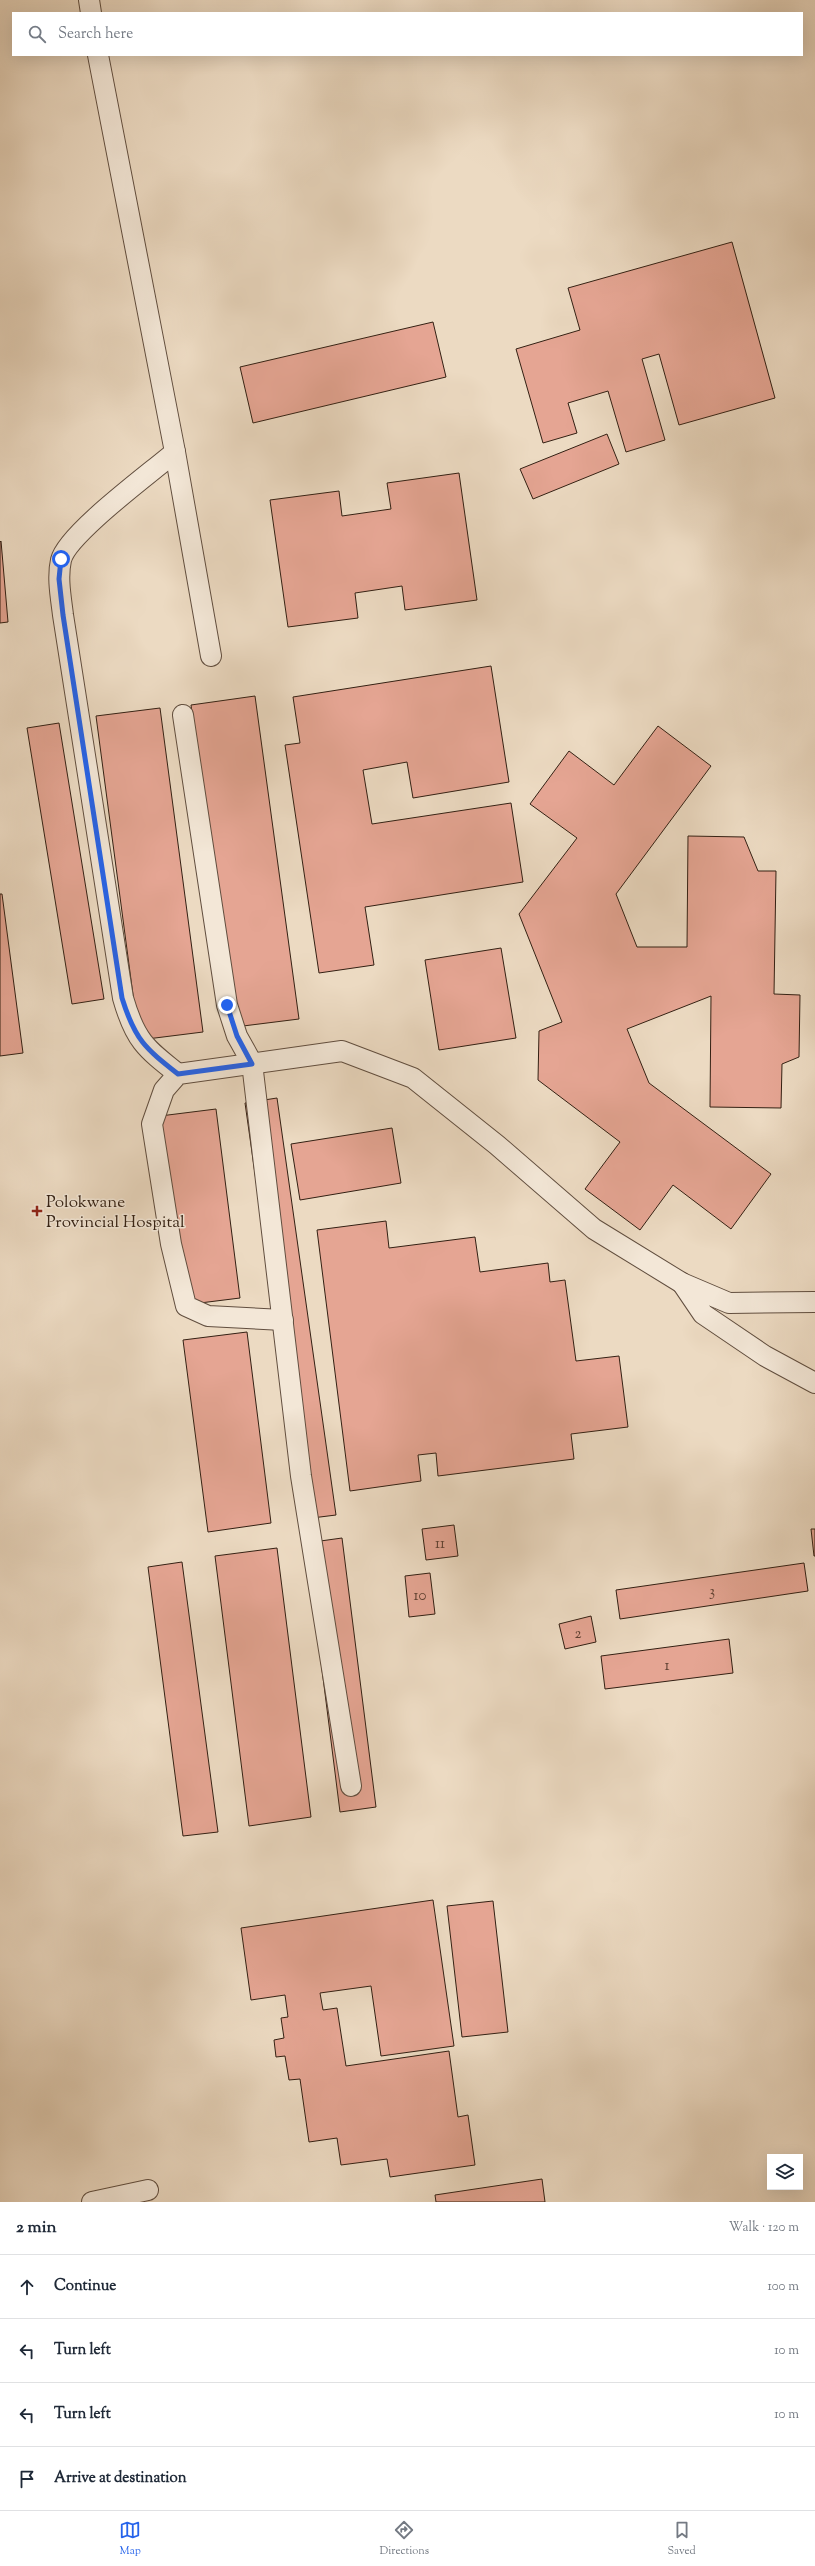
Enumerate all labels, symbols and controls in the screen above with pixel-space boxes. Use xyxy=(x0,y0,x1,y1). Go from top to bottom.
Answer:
search box xyxy=(12,12,803,56)
icon: search xyxy=(26,23,48,45)
text: Search here xyxy=(58,24,133,45)
route start xyxy=(52,550,70,568)
route end xyxy=(218,996,236,1014)
place label: Polokwane Provincial Hospital xyxy=(46,1191,185,1235)
marker: Polokwane Provincial Hospital xyxy=(31,1205,43,1217)
house number: 11 xyxy=(435,1534,445,1555)
house number: 3 xyxy=(709,1582,715,1603)
house number: 10 xyxy=(414,1586,427,1607)
house number: 2 xyxy=(574,1624,582,1645)
house number: 1 xyxy=(664,1656,670,1677)
map controls xyxy=(767,2154,803,2190)
button: layers xyxy=(767,2154,803,2190)
text: 2 min xyxy=(16,2216,57,2240)
text: Walk · 120 m xyxy=(729,2219,799,2237)
icon: ahead xyxy=(16,2276,38,2298)
text: Continue xyxy=(54,2276,116,2297)
text: 100 m xyxy=(767,2278,799,2296)
icon: left xyxy=(16,2340,38,2362)
text: Turn left xyxy=(54,2340,111,2361)
text: 10 m xyxy=(774,2342,799,2360)
icon: left xyxy=(16,2404,38,2426)
text: Turn left xyxy=(54,2404,111,2425)
text: 10 m xyxy=(774,2406,799,2424)
icon: arrive xyxy=(16,2468,38,2490)
text: Arrive at destination xyxy=(54,2468,187,2489)
tab: Map xyxy=(119,2519,141,2559)
tab: Directions xyxy=(380,2519,429,2559)
tab: Saved xyxy=(668,2519,696,2559)

